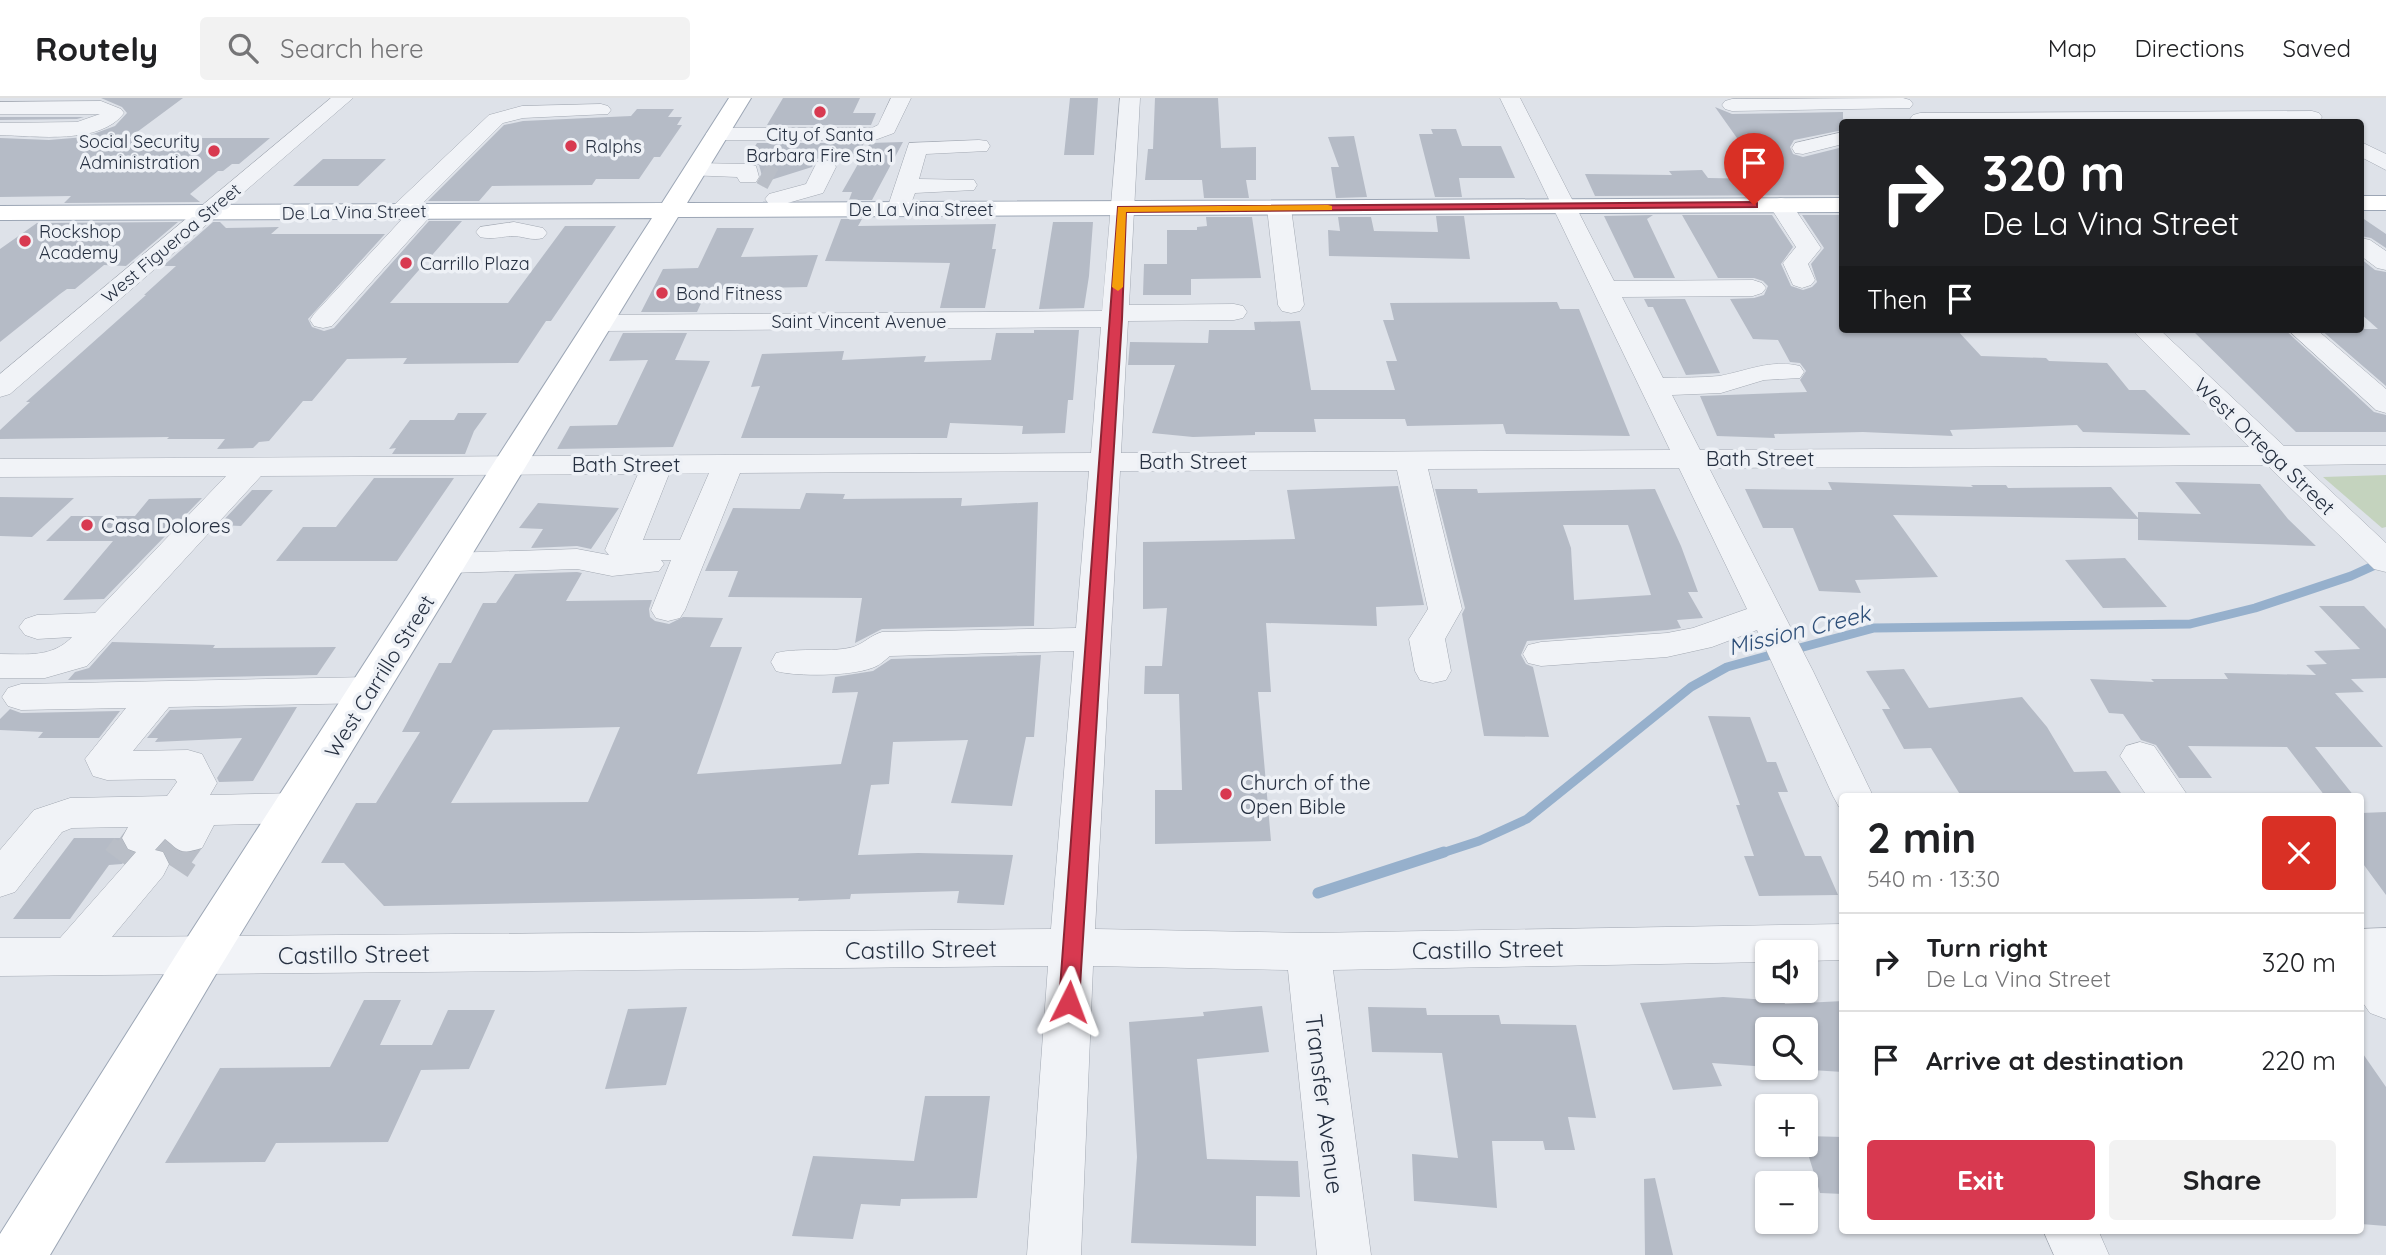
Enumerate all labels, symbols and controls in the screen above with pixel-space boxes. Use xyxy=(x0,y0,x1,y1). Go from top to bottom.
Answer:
search box xyxy=(200,17,690,80)
text: Routely xyxy=(35,28,158,69)
icon: search xyxy=(224,29,262,67)
text: Search here xyxy=(280,32,424,65)
text: Map xyxy=(2048,33,2097,63)
text: Directions xyxy=(2135,33,2245,63)
text: Saved xyxy=(2283,33,2351,63)
marker: City of Santa Barbara Fire Stn 1 xyxy=(812,104,828,120)
place label: City of Santa Barbara Fire Stn 1 xyxy=(746,123,894,167)
place label: Social Security Administration xyxy=(79,130,200,174)
pin xyxy=(1724,133,1784,205)
place label: Ralphs xyxy=(585,135,642,158)
marker: Ralphs xyxy=(563,138,579,154)
text: 320 m xyxy=(1982,142,2125,203)
marker: Social Security Administration xyxy=(206,143,222,159)
icon: arrive xyxy=(1735,144,1773,182)
icon: right xyxy=(1867,147,1958,238)
street label: West Figueroa Street xyxy=(97,178,245,308)
street label: De La Vina Street xyxy=(849,198,993,221)
street label: De La Vina Street xyxy=(281,199,427,225)
text: De La Vina Street xyxy=(1982,203,2239,243)
place label: Rockshop Academy xyxy=(39,220,121,264)
marker: Rockshop Academy xyxy=(17,233,33,249)
place label: Carrillo Plaza xyxy=(420,252,530,275)
marker: Carrillo Plaza xyxy=(398,255,414,271)
icon: arrive xyxy=(1941,280,1979,318)
place label: Bond Fitness xyxy=(676,282,782,305)
text: Then xyxy=(1867,283,1927,316)
marker: Bond Fitness xyxy=(654,285,670,301)
street label: Saint Vincent Avenue xyxy=(772,310,947,333)
street label: West Ortega Street xyxy=(2189,372,2341,520)
street label: Bath Street xyxy=(1706,445,1814,471)
street label: Bath Street xyxy=(1139,448,1247,474)
street label: Bath Street xyxy=(572,451,680,477)
place label: Casa Dolores xyxy=(101,512,231,538)
marker: Casa Dolores xyxy=(79,517,95,533)
street label: West Carrillo Street xyxy=(318,590,440,762)
water label: Mission Creek xyxy=(1725,598,1875,662)
place label: Church of the Open Bible xyxy=(1240,769,1371,819)
marker: Church of the Open Bible xyxy=(1218,786,1234,802)
text: 2 min xyxy=(1867,811,1976,864)
button: close xyxy=(2262,816,2336,890)
text: 540 m · 13:30 xyxy=(1867,864,2000,893)
text: Turn right xyxy=(1926,931,2048,964)
street label: Castillo Street xyxy=(845,933,997,965)
street label: Castillo Street xyxy=(1412,933,1564,965)
street label: Castillo Street xyxy=(278,938,430,970)
map controls xyxy=(1755,940,1818,1234)
button: sound xyxy=(1755,940,1818,1003)
icon: right xyxy=(1867,943,1905,981)
text: 320 m xyxy=(2262,946,2336,979)
text: De La Vina Street xyxy=(1926,964,2111,993)
position arrow xyxy=(1032,965,1106,1039)
street label: Transfer Avenue xyxy=(1299,1012,1351,1196)
button: search xyxy=(1755,1017,1818,1080)
icon: arrive xyxy=(1867,1041,1905,1079)
text: Arrive at destination xyxy=(1926,1044,2184,1077)
text: 220 m xyxy=(2261,1044,2336,1077)
button: + xyxy=(1755,1094,1818,1157)
button: Exit xyxy=(1867,1140,2095,1220)
button: Share xyxy=(2109,1140,2336,1220)
button: − xyxy=(1755,1171,1818,1234)

